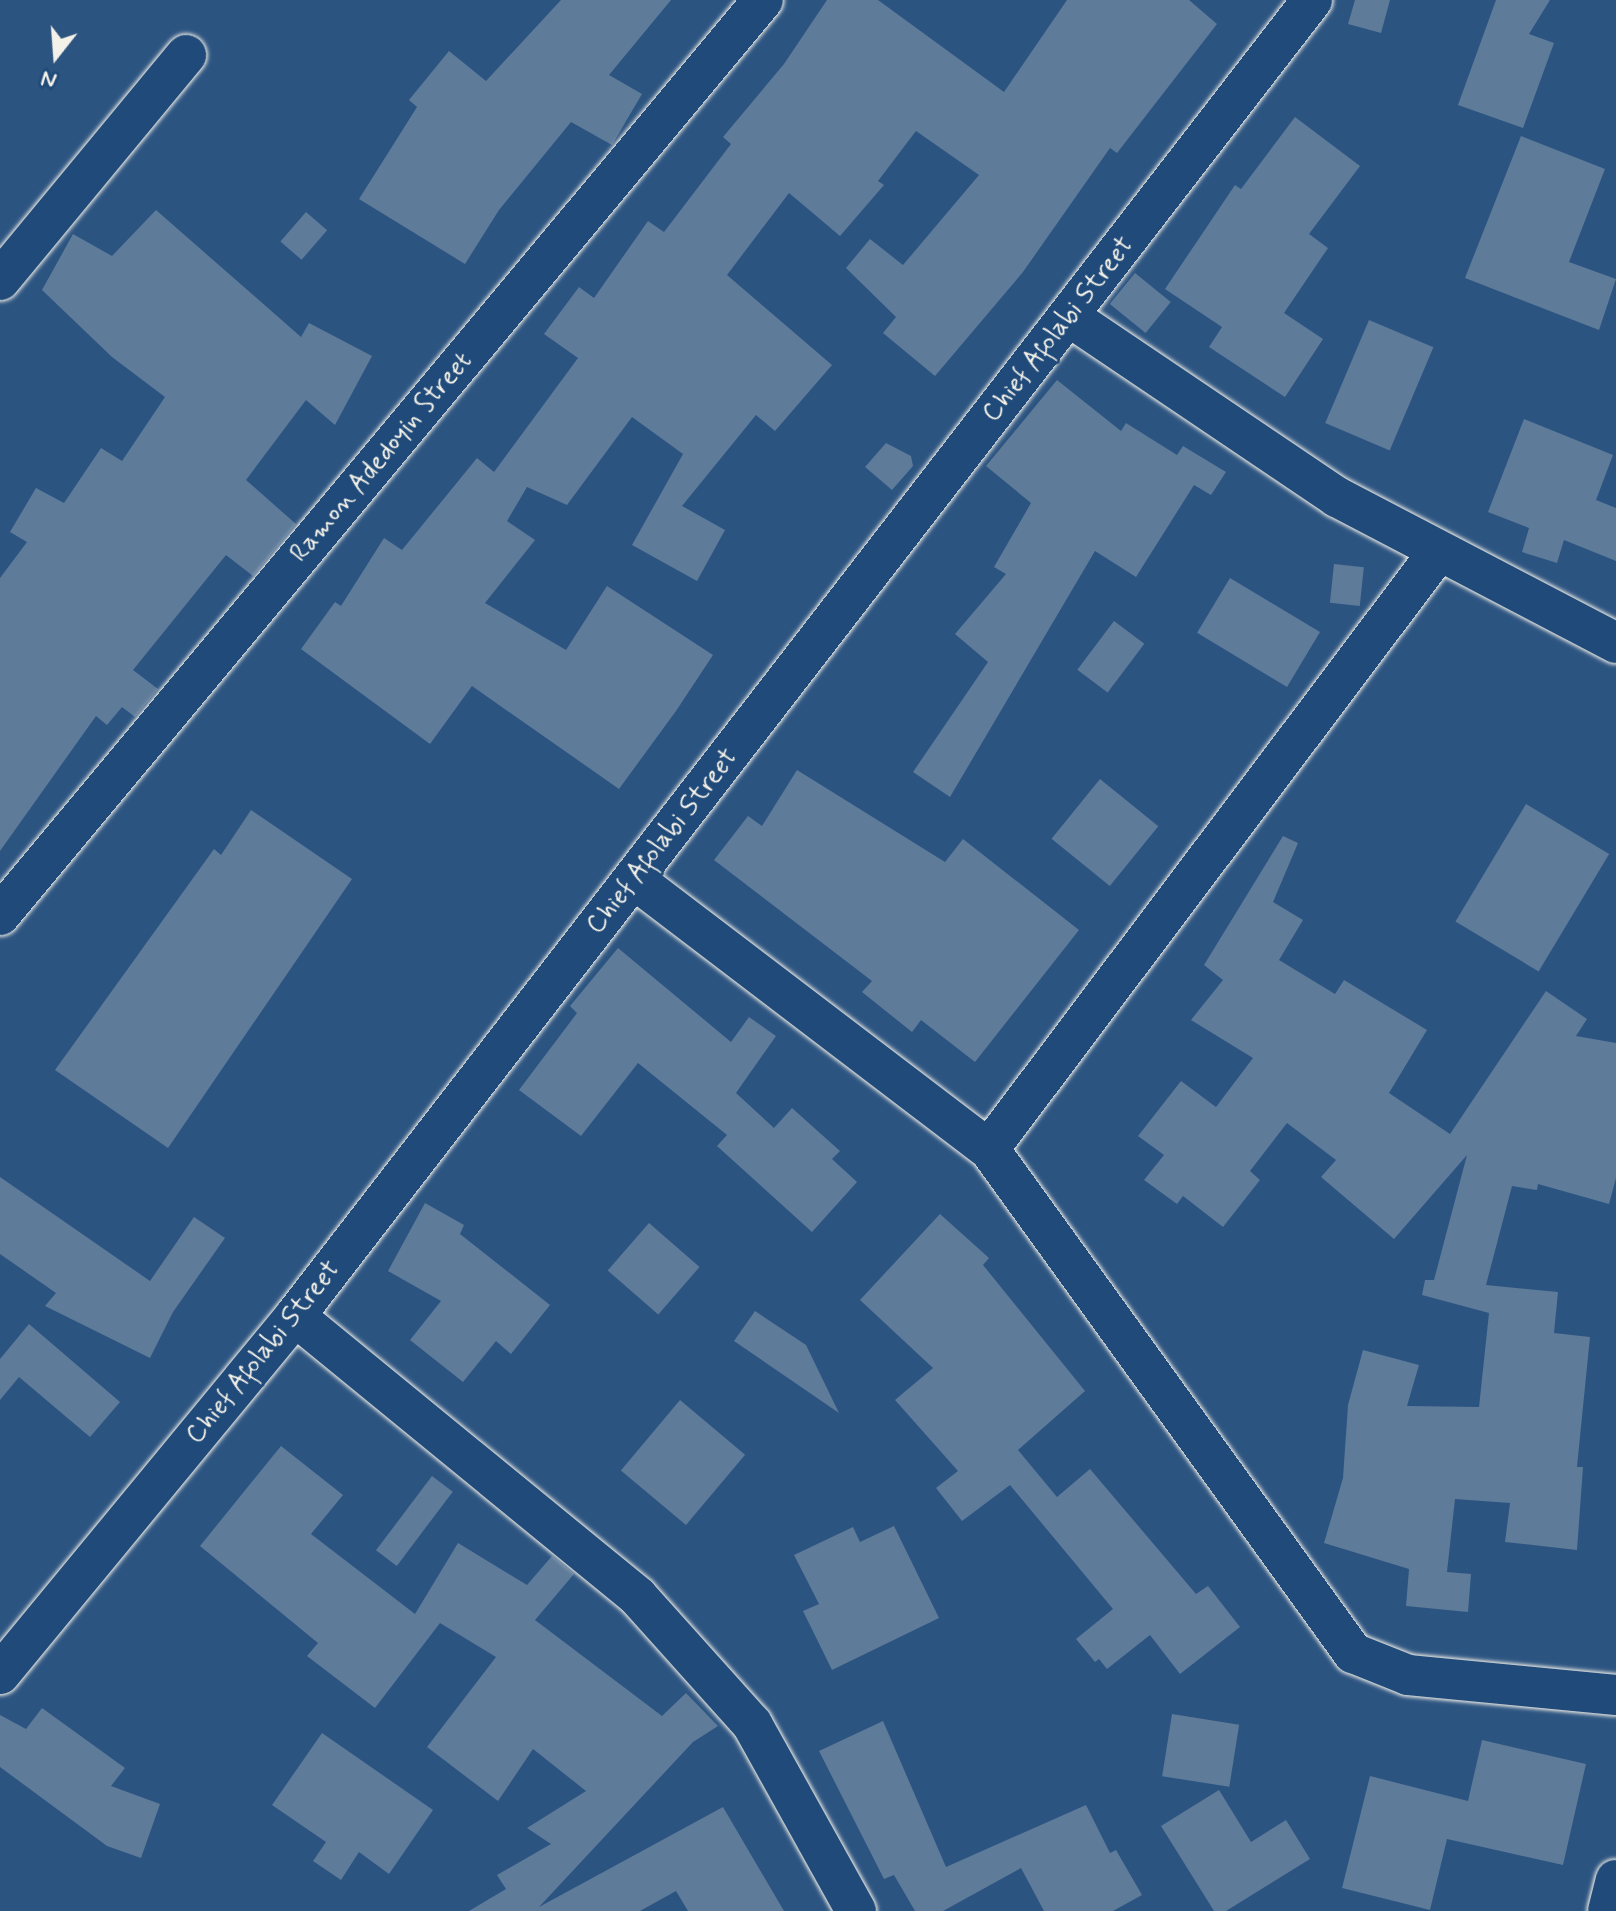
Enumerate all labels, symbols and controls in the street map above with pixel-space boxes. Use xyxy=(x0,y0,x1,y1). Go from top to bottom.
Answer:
north arrow xyxy=(16,16,96,96)
text: N xyxy=(38,63,60,94)
street label: Chief Afolabi Street xyxy=(977,231,1141,429)
street label: Ramon Adedoyin Street xyxy=(284,346,480,570)
street label: Chief Afolabi Street xyxy=(581,743,745,941)
street label: Chief Afolabi Street xyxy=(181,1255,347,1451)

